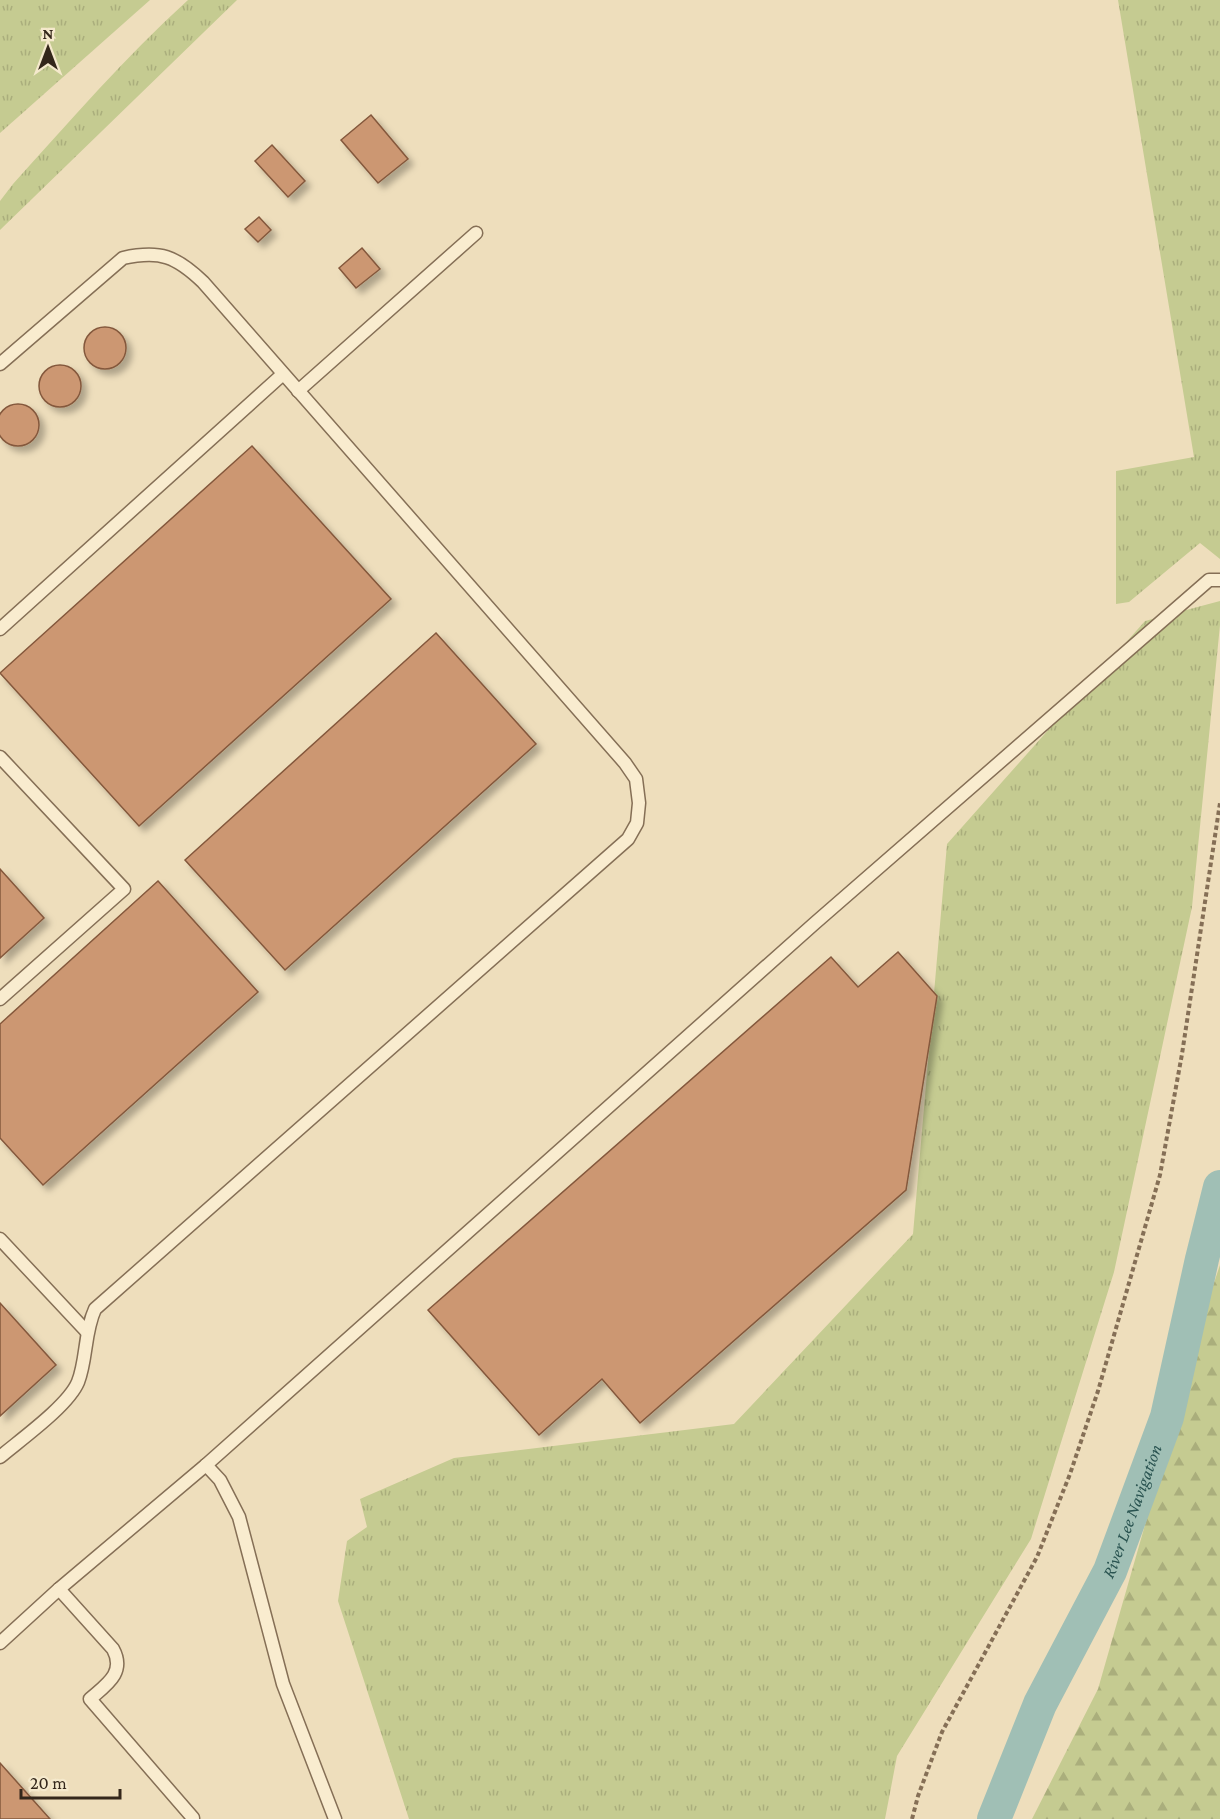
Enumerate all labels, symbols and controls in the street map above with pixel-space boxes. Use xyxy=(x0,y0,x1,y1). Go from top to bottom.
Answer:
north arrow xyxy=(18,18,78,78)
text: N xyxy=(43,25,54,42)
water label: River Lee Navigation xyxy=(1098,1442,1166,1581)
scale bar xyxy=(21,1762,120,1800)
text: 20 m xyxy=(30,1773,67,1793)

